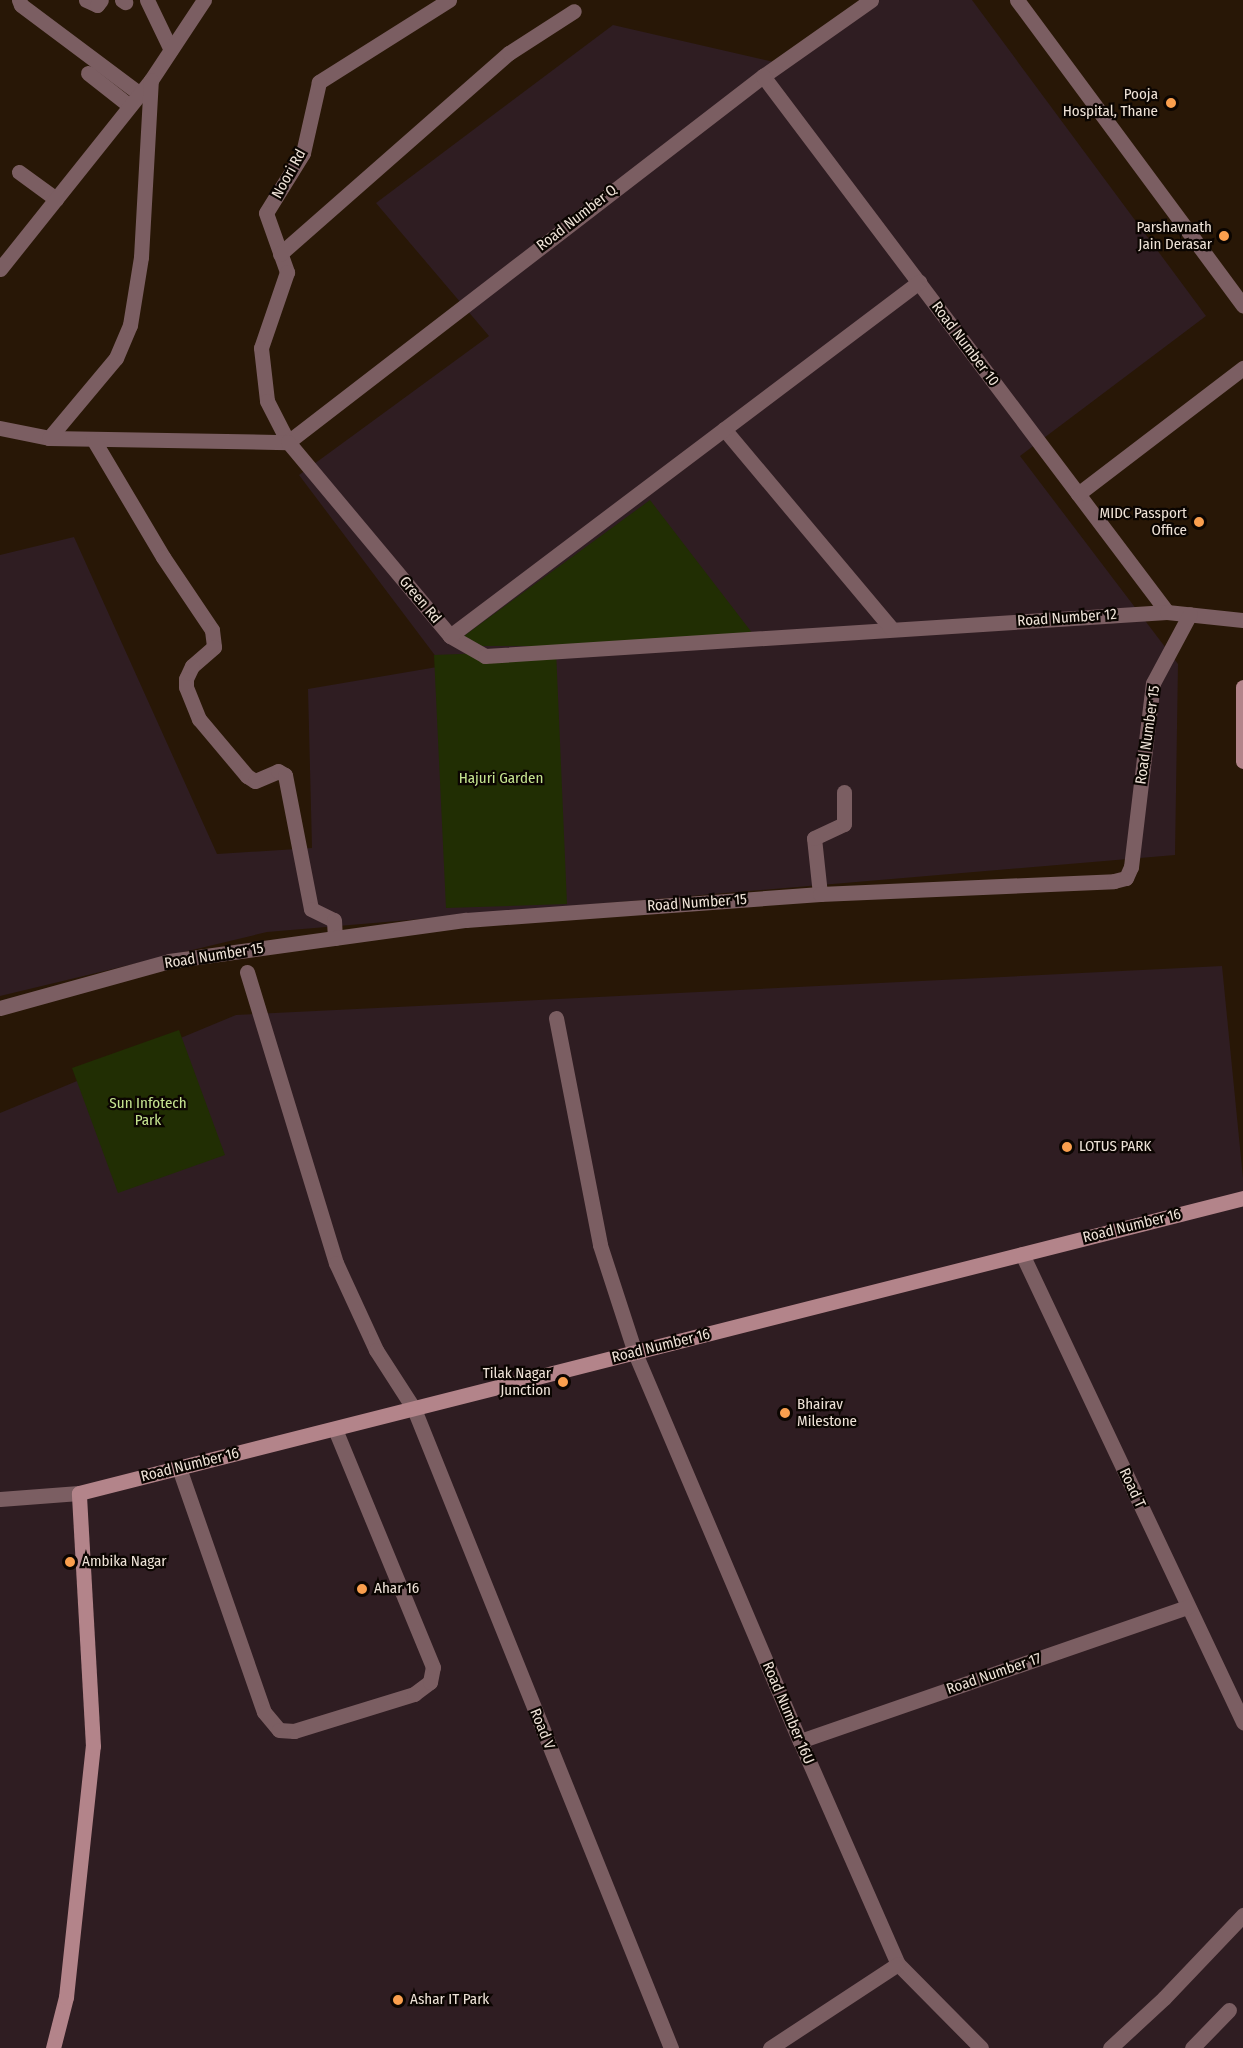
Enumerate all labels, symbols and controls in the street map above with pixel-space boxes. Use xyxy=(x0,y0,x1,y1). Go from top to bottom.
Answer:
place label: Pooja Hospital, Thane xyxy=(1063,85,1158,120)
marker: Pooja Hospital, Thane xyxy=(1162,94,1180,112)
street label: Noori Rd xyxy=(268,146,310,202)
street label: Road Number Q xyxy=(533,181,621,255)
place label: Parshavnath Jain Derasar xyxy=(1136,218,1212,253)
marker: Parshavnath Jain Derasar xyxy=(1217,229,1231,243)
street label: Road Number 10 xyxy=(927,298,1003,390)
place label: MIDC Passport Office xyxy=(1100,504,1187,539)
marker: MIDC Passport Office xyxy=(1192,515,1206,529)
street label: Green Rd xyxy=(395,573,445,627)
street label: Road Number 12 xyxy=(1017,606,1117,630)
street label: Road Number 15 xyxy=(1132,684,1164,786)
park label: Hajuri Garden xyxy=(459,770,543,788)
street label: Road Number 15 xyxy=(646,891,748,915)
street label: Road Number 15 xyxy=(163,939,265,973)
park label: Sun Infotech Park xyxy=(109,1094,187,1129)
place label: LOTUS PARK xyxy=(1079,1138,1151,1156)
marker: LOTUS PARK xyxy=(1060,1140,1074,1154)
street label: Road Number 16 xyxy=(1081,1205,1183,1247)
street label: Road Number 16 xyxy=(610,1325,712,1367)
place label: Tilak Nagar Junction xyxy=(483,1364,551,1399)
marker: Tilak Nagar Junction xyxy=(556,1375,570,1389)
place label: Bhairav Milestone xyxy=(797,1395,857,1430)
marker: Bhairav Milestone xyxy=(778,1406,792,1420)
street label: Road Number 16 xyxy=(139,1444,241,1486)
street label: Road T xyxy=(1115,1465,1149,1511)
place label: Ambika Nagar xyxy=(82,1553,166,1571)
marker: Ambika Nagar xyxy=(63,1555,77,1569)
place label: Ahar 16 xyxy=(374,1580,419,1598)
marker: Ahar 16 xyxy=(355,1582,369,1596)
street label: Road Number 17 xyxy=(944,1649,1044,1699)
street label: Road Number 16U xyxy=(758,1659,818,1767)
street label: Road V xyxy=(526,1706,558,1752)
place label: Ashar IT Park xyxy=(410,1991,489,2009)
marker: Ashar IT Park xyxy=(391,1993,405,2007)

